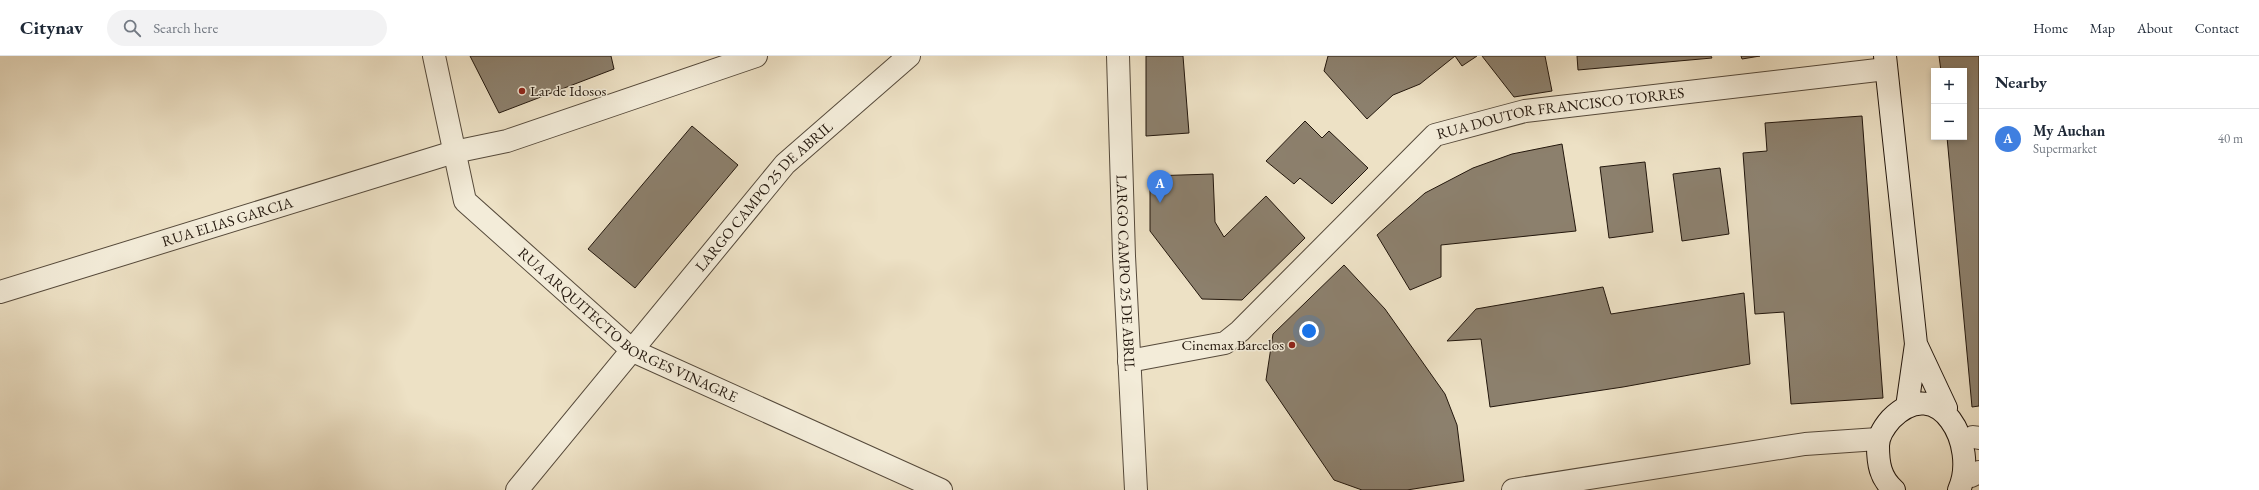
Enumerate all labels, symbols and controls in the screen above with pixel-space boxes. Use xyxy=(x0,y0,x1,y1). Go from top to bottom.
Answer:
search box xyxy=(107,10,387,46)
text: Citynav xyxy=(20,15,83,40)
icon: search xyxy=(121,17,143,39)
text: Search here xyxy=(153,18,218,37)
text: Home xyxy=(2033,19,2068,37)
text: Map xyxy=(2090,19,2115,37)
text: About xyxy=(2137,19,2173,37)
text: Contact xyxy=(2195,19,2239,37)
map controls xyxy=(1931,68,1967,140)
button: + xyxy=(1931,68,1967,104)
text: Nearby xyxy=(1995,71,2047,93)
place label: Lar de Idosos xyxy=(530,81,607,100)
street label: RUA DOUTOR FRANCISCO TORRES xyxy=(1434,83,1685,143)
marker: Lar de Idosos xyxy=(517,86,527,96)
button: − xyxy=(1931,104,1967,140)
street label: LARGO CAMPO 25 DE ABRIL xyxy=(691,117,837,275)
text: My Auchan xyxy=(2033,121,2105,140)
text: A xyxy=(2003,130,2013,147)
text: 40 m xyxy=(2218,130,2243,147)
text: Supermarket xyxy=(2033,140,2097,157)
pin: A xyxy=(1147,170,1173,203)
street label: LARGO CAMPO 25 DE ABRIL xyxy=(1113,174,1140,372)
street label: RUA ELIAS GARCIA xyxy=(159,192,296,251)
street label: RUA ARQUITECTO BORGES VINAGRE xyxy=(514,243,741,406)
your location xyxy=(1299,321,1319,341)
place label: Cinemax Barcelos xyxy=(1181,335,1284,354)
marker: Cinemax Barcelos xyxy=(1287,340,1297,350)

